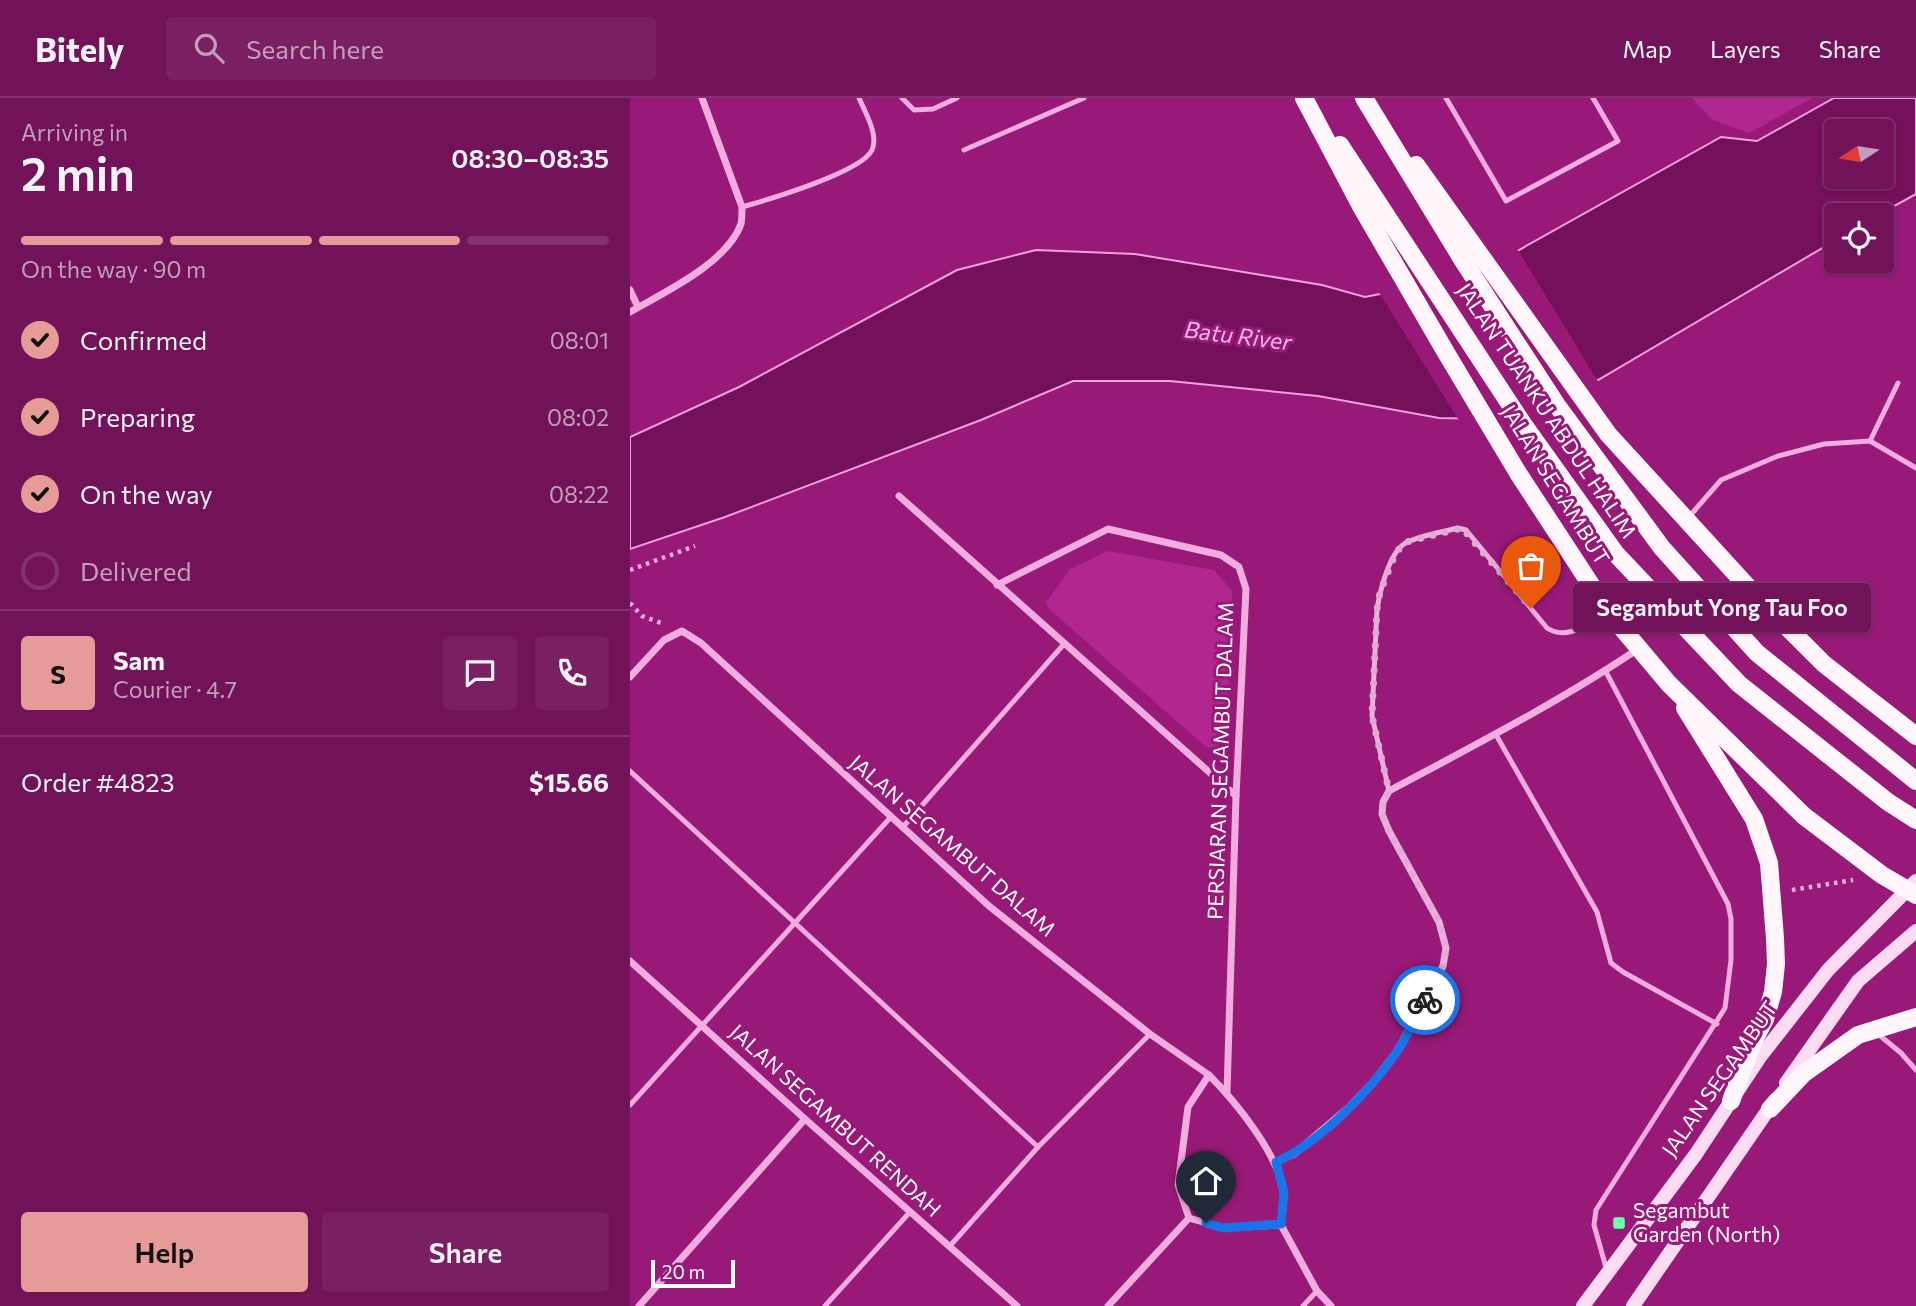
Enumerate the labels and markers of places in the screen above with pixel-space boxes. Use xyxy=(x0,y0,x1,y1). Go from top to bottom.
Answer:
pin xyxy=(1501,536,1561,608)
callout: Segambut Yong Tau Foo xyxy=(1573,584,1870,632)
pin xyxy=(1176,1151,1236,1223)
place label: Segambut Garden (North) xyxy=(1633,1197,1780,1246)
marker: Segambut Garden (North) xyxy=(1611,1215,1627,1231)

